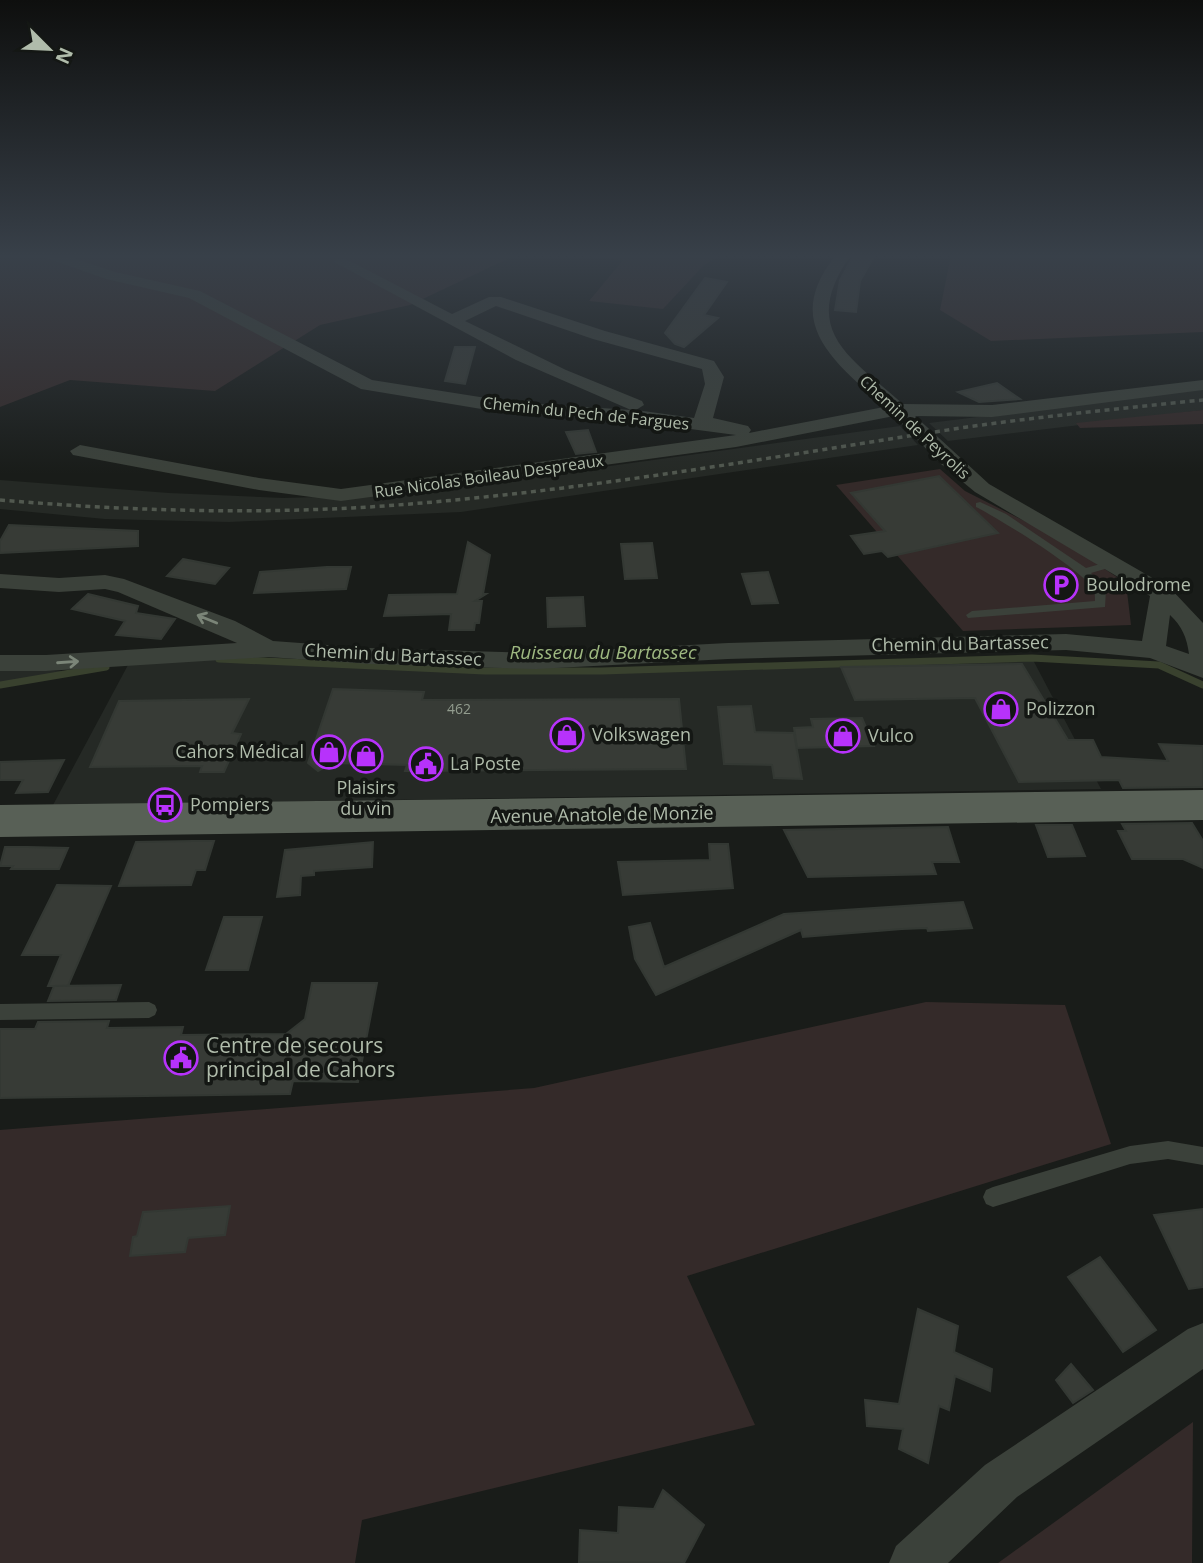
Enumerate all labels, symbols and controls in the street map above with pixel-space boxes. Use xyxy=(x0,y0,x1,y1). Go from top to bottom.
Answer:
north arrow xyxy=(14,14,84,84)
text: N xyxy=(50,44,80,68)
street label: Chemin de Peyrolis xyxy=(855,370,975,484)
street label: Chemin du Pech de Fargues xyxy=(482,391,690,435)
street label: Rue Nicolas Boileau Despreaux xyxy=(373,449,606,503)
parking icon: Boulodrome xyxy=(1042,566,1080,604)
place label: Boulodrome xyxy=(1086,572,1191,596)
one-way arrow xyxy=(197,612,218,625)
street label: Chemin du Bartassec xyxy=(871,629,1049,657)
street label: Chemin du Bartassec xyxy=(304,637,483,671)
water label: Ruisseau du Bartassec xyxy=(509,639,697,665)
one-way arrow xyxy=(56,655,79,668)
shop icon: Polizzon xyxy=(982,690,1020,728)
place label: Polizzon xyxy=(1026,696,1096,720)
house number: 462 xyxy=(447,699,471,718)
shop icon: Volkswagen xyxy=(548,716,586,754)
shop icon: Vulco xyxy=(824,717,862,755)
place label: Volkswagen xyxy=(592,722,691,746)
place label: Vulco xyxy=(868,723,914,747)
shop icon: Cahors Médical xyxy=(310,733,348,771)
shop icon: Plaisirs du vin xyxy=(347,737,385,775)
place label: Cahors Médical xyxy=(175,739,304,763)
public building icon: La Poste xyxy=(407,745,445,783)
place label: La Poste xyxy=(450,751,521,775)
place label: Plaisirs du vin xyxy=(337,775,395,820)
bus stop icon: Pompiers xyxy=(146,786,184,824)
place label: Pompiers xyxy=(190,792,270,816)
street label: Avenue Anatole de Monzie xyxy=(490,800,714,828)
place label: Centre de secours principal de Cahors xyxy=(206,1031,395,1083)
public building icon: Centre de secours principal de Cahors xyxy=(162,1039,200,1077)

